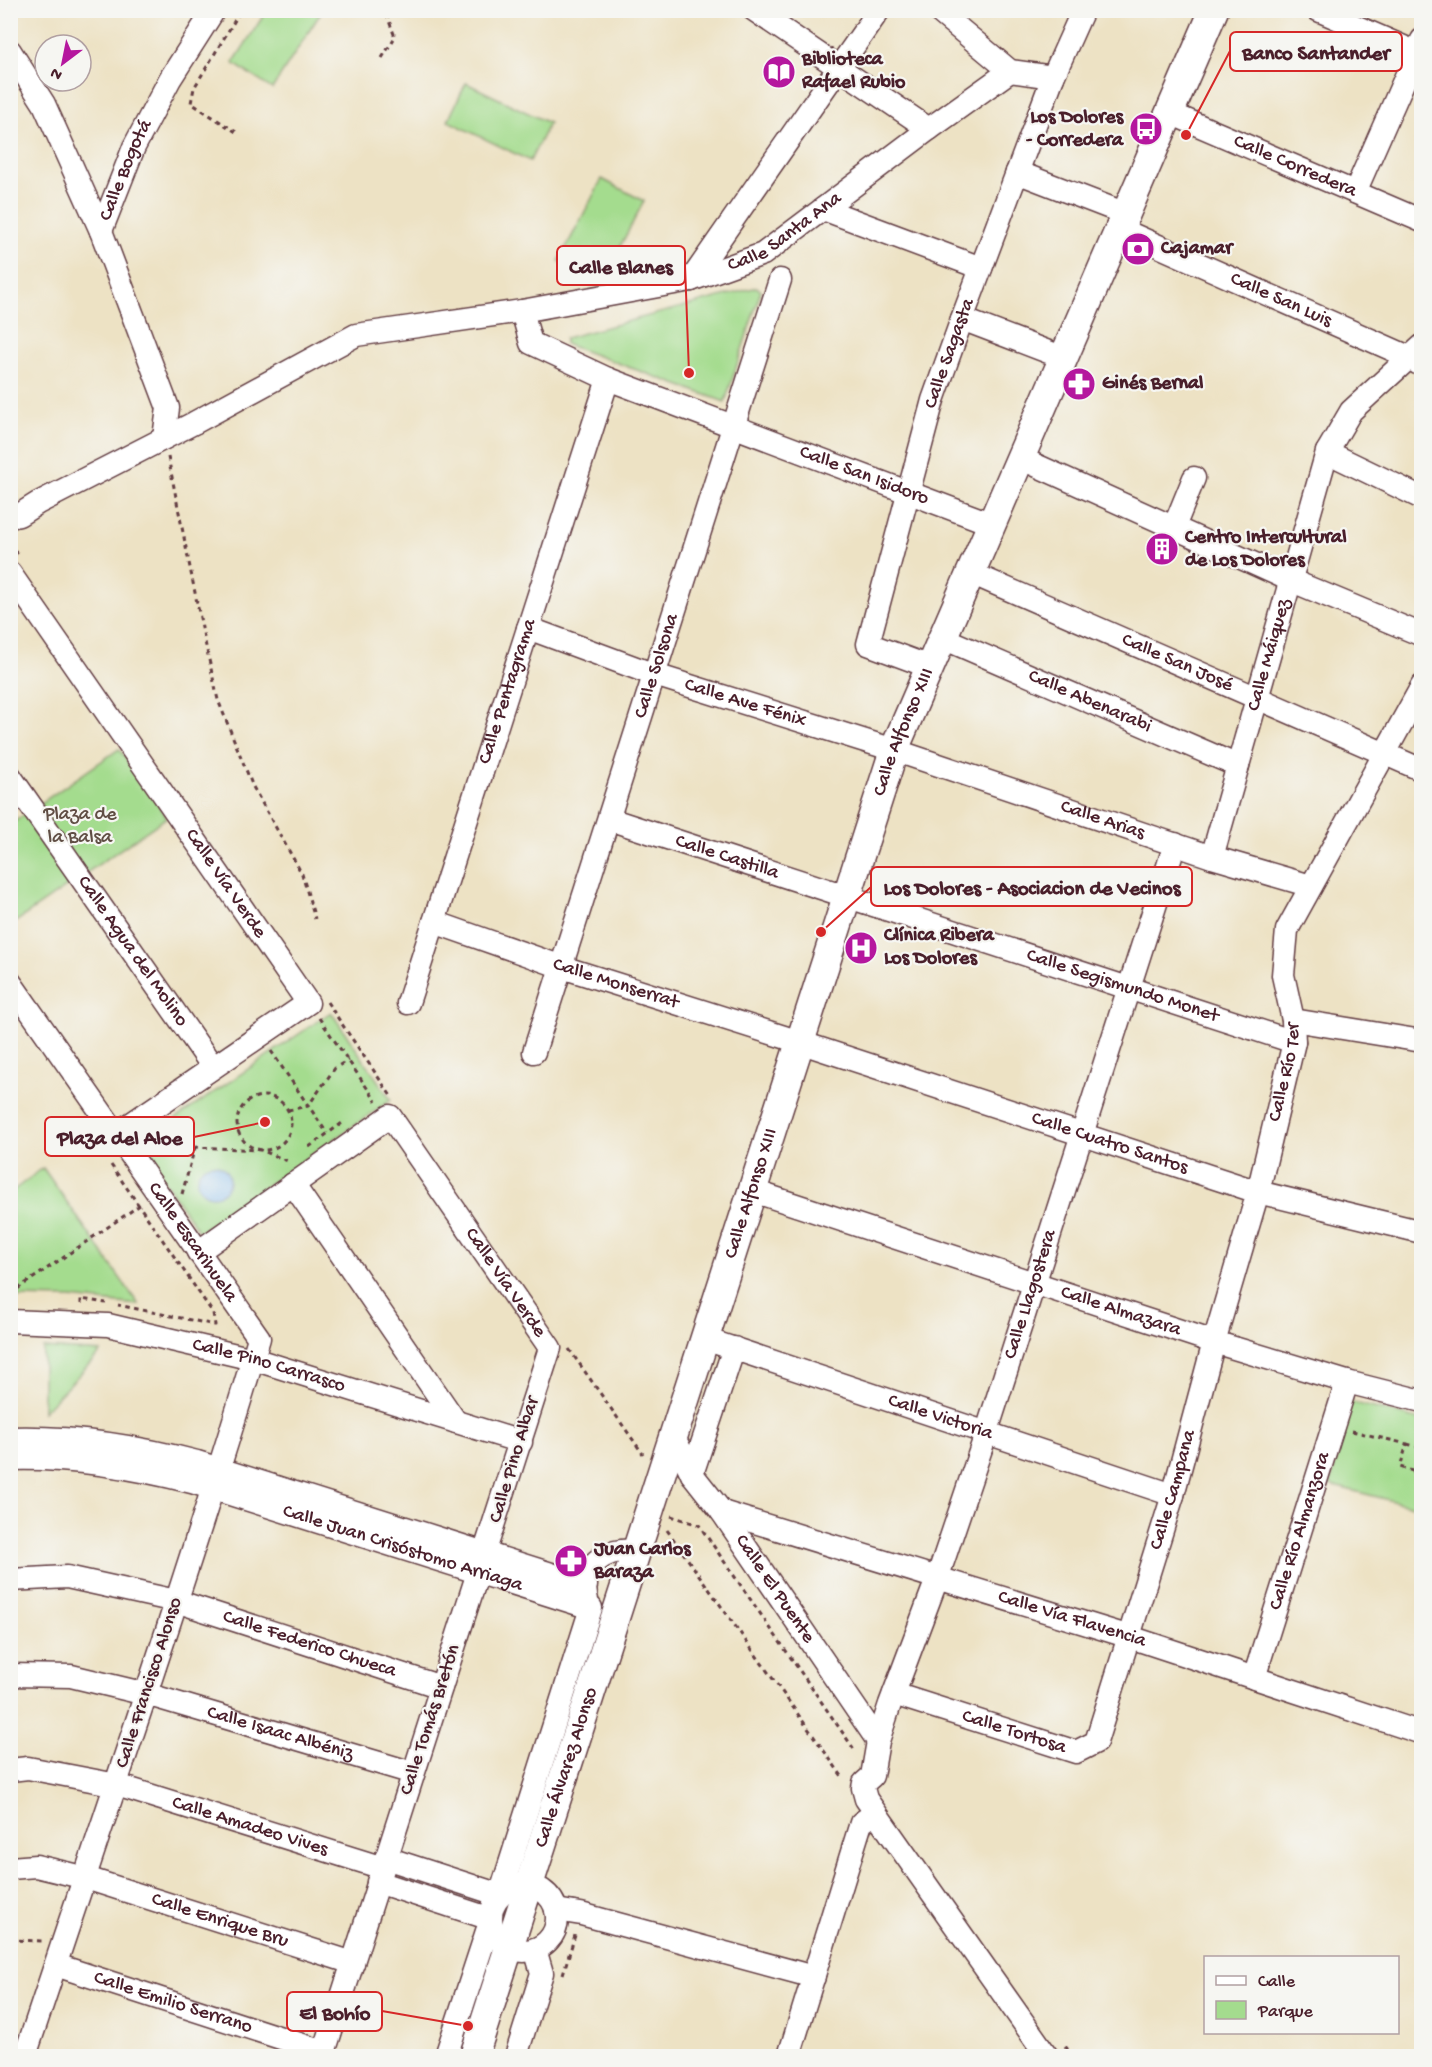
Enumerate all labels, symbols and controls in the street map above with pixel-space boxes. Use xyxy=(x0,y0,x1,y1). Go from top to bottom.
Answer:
callout: Banco Santander xyxy=(1230,32,1402,71)
north arrow xyxy=(33,33,93,93)
text: Banco Santander xyxy=(1241,43,1392,68)
place label: Biblioteca Rafael Rubio xyxy=(801,49,906,95)
library icon: Biblioteca Rafael Rubio xyxy=(761,54,797,90)
text: N xyxy=(47,62,66,84)
place label: Los Dolores - Corredera xyxy=(1026,107,1125,153)
bus stop icon: Los Dolores - Corredera xyxy=(1128,111,1164,147)
street label: Calle Bogotá xyxy=(95,115,158,224)
street label: Calle Corredera xyxy=(1230,130,1361,203)
street label: Calle Santa Ana xyxy=(725,187,847,277)
bank icon: Cajamar xyxy=(1120,231,1156,267)
place label: Cajamar xyxy=(1160,238,1234,261)
callout: Calle Blanes xyxy=(557,246,685,285)
text: Calle Blanes xyxy=(568,257,674,282)
street label: Calle San Luis xyxy=(1226,268,1336,333)
street label: Calle Sagasta xyxy=(920,294,980,411)
pharmacy icon: Ginés Bernal xyxy=(1061,366,1097,402)
place label: Ginés Bernal xyxy=(1102,373,1204,396)
street label: Calle San Isidoro xyxy=(796,441,932,511)
place label: Centro Intercultural de Los Dolores xyxy=(1184,527,1347,573)
building icon: Centro Intercultural de Los Dolores xyxy=(1144,531,1180,567)
street label: Calle Máiquez xyxy=(1242,595,1297,714)
street label: Calle Solsona xyxy=(630,610,685,721)
street label: Calle Pentagrama xyxy=(474,615,542,767)
street label: Calle San José xyxy=(1118,629,1237,698)
street label: Calle Alfonso XIII xyxy=(868,665,939,799)
street label: Calle Abenarabi xyxy=(1025,665,1155,739)
street label: Calle Ave Fénix xyxy=(681,673,809,733)
street label: Calle Arias xyxy=(1057,795,1148,845)
park label: Plaza de la Balsa xyxy=(42,804,117,850)
street label: Calle Vía Verde xyxy=(179,825,272,943)
street label: Calle Castilla xyxy=(672,830,782,885)
callout: Los Dolores - Asociacion de Vecinos xyxy=(871,867,1192,906)
street label: Calle Agua del Molino xyxy=(72,872,193,1031)
text: Los Dolores - Asociacion de Vecinos xyxy=(884,878,1182,903)
place label: Clínica Ribera Los Dolores xyxy=(883,925,995,971)
hospital icon: Clínica Ribera Los Dolores xyxy=(843,930,879,966)
street label: Calle Segismundo Monet xyxy=(1023,944,1223,1029)
street label: Calle Monserrat xyxy=(550,953,683,1015)
street label: Calle Río Ter xyxy=(1264,1020,1306,1124)
street label: Calle Cuatro Santos xyxy=(1028,1107,1191,1180)
callout: Plaza del Aloe xyxy=(45,1117,194,1156)
street label: Calle Alfonso XIII xyxy=(720,1125,783,1262)
text: Plaza del Aloe xyxy=(56,1128,184,1153)
street label: Calle Escarihuela xyxy=(142,1178,243,1308)
street label: Calle Vía Verde xyxy=(459,1224,551,1343)
street label: Calle Llagostera xyxy=(999,1226,1062,1362)
street label: Calle Almazara xyxy=(1058,1281,1185,1342)
street label: Calle Pino Carrasco xyxy=(190,1334,348,1398)
street label: Calle Victoria xyxy=(885,1389,997,1446)
street label: Calle Pino Albar xyxy=(485,1392,546,1526)
street label: Calle Campana xyxy=(1145,1427,1202,1553)
street label: Calle Río Almanzora xyxy=(1265,1448,1336,1613)
street label: Calle Juan Crisóstomo Arriaga xyxy=(280,1500,526,1597)
street label: Calle El Puente xyxy=(730,1531,820,1648)
place label: Juan Carlos Baraza xyxy=(593,1539,692,1585)
pharmacy icon: Juan Carlos Baraza xyxy=(553,1543,589,1579)
street label: Calle Vía Flavencia xyxy=(995,1586,1150,1653)
street label: Calle Francisco Alonso xyxy=(112,1595,188,1771)
street label: Calle Federico Chueca xyxy=(220,1605,400,1683)
street label: Calle Tomás Bretón xyxy=(396,1641,466,1798)
street label: Calle Álvarez Alonso xyxy=(530,1685,603,1850)
street label: Calle Isaac Albéniz xyxy=(204,1701,357,1767)
street label: Calle Tortosa xyxy=(959,1705,1070,1760)
street label: Calle Amadeo Vives xyxy=(169,1791,331,1862)
street label: Calle Enrique Bru xyxy=(149,1888,292,1953)
legend xyxy=(1204,1956,1399,2034)
street label: Calle Emilio Serrano xyxy=(91,1966,255,2039)
text: Calle xyxy=(1258,1972,1296,1993)
callout: El Bohío xyxy=(287,1992,382,2031)
text: Parque xyxy=(1257,2002,1314,2023)
text: El Bohío xyxy=(299,2003,371,2028)

